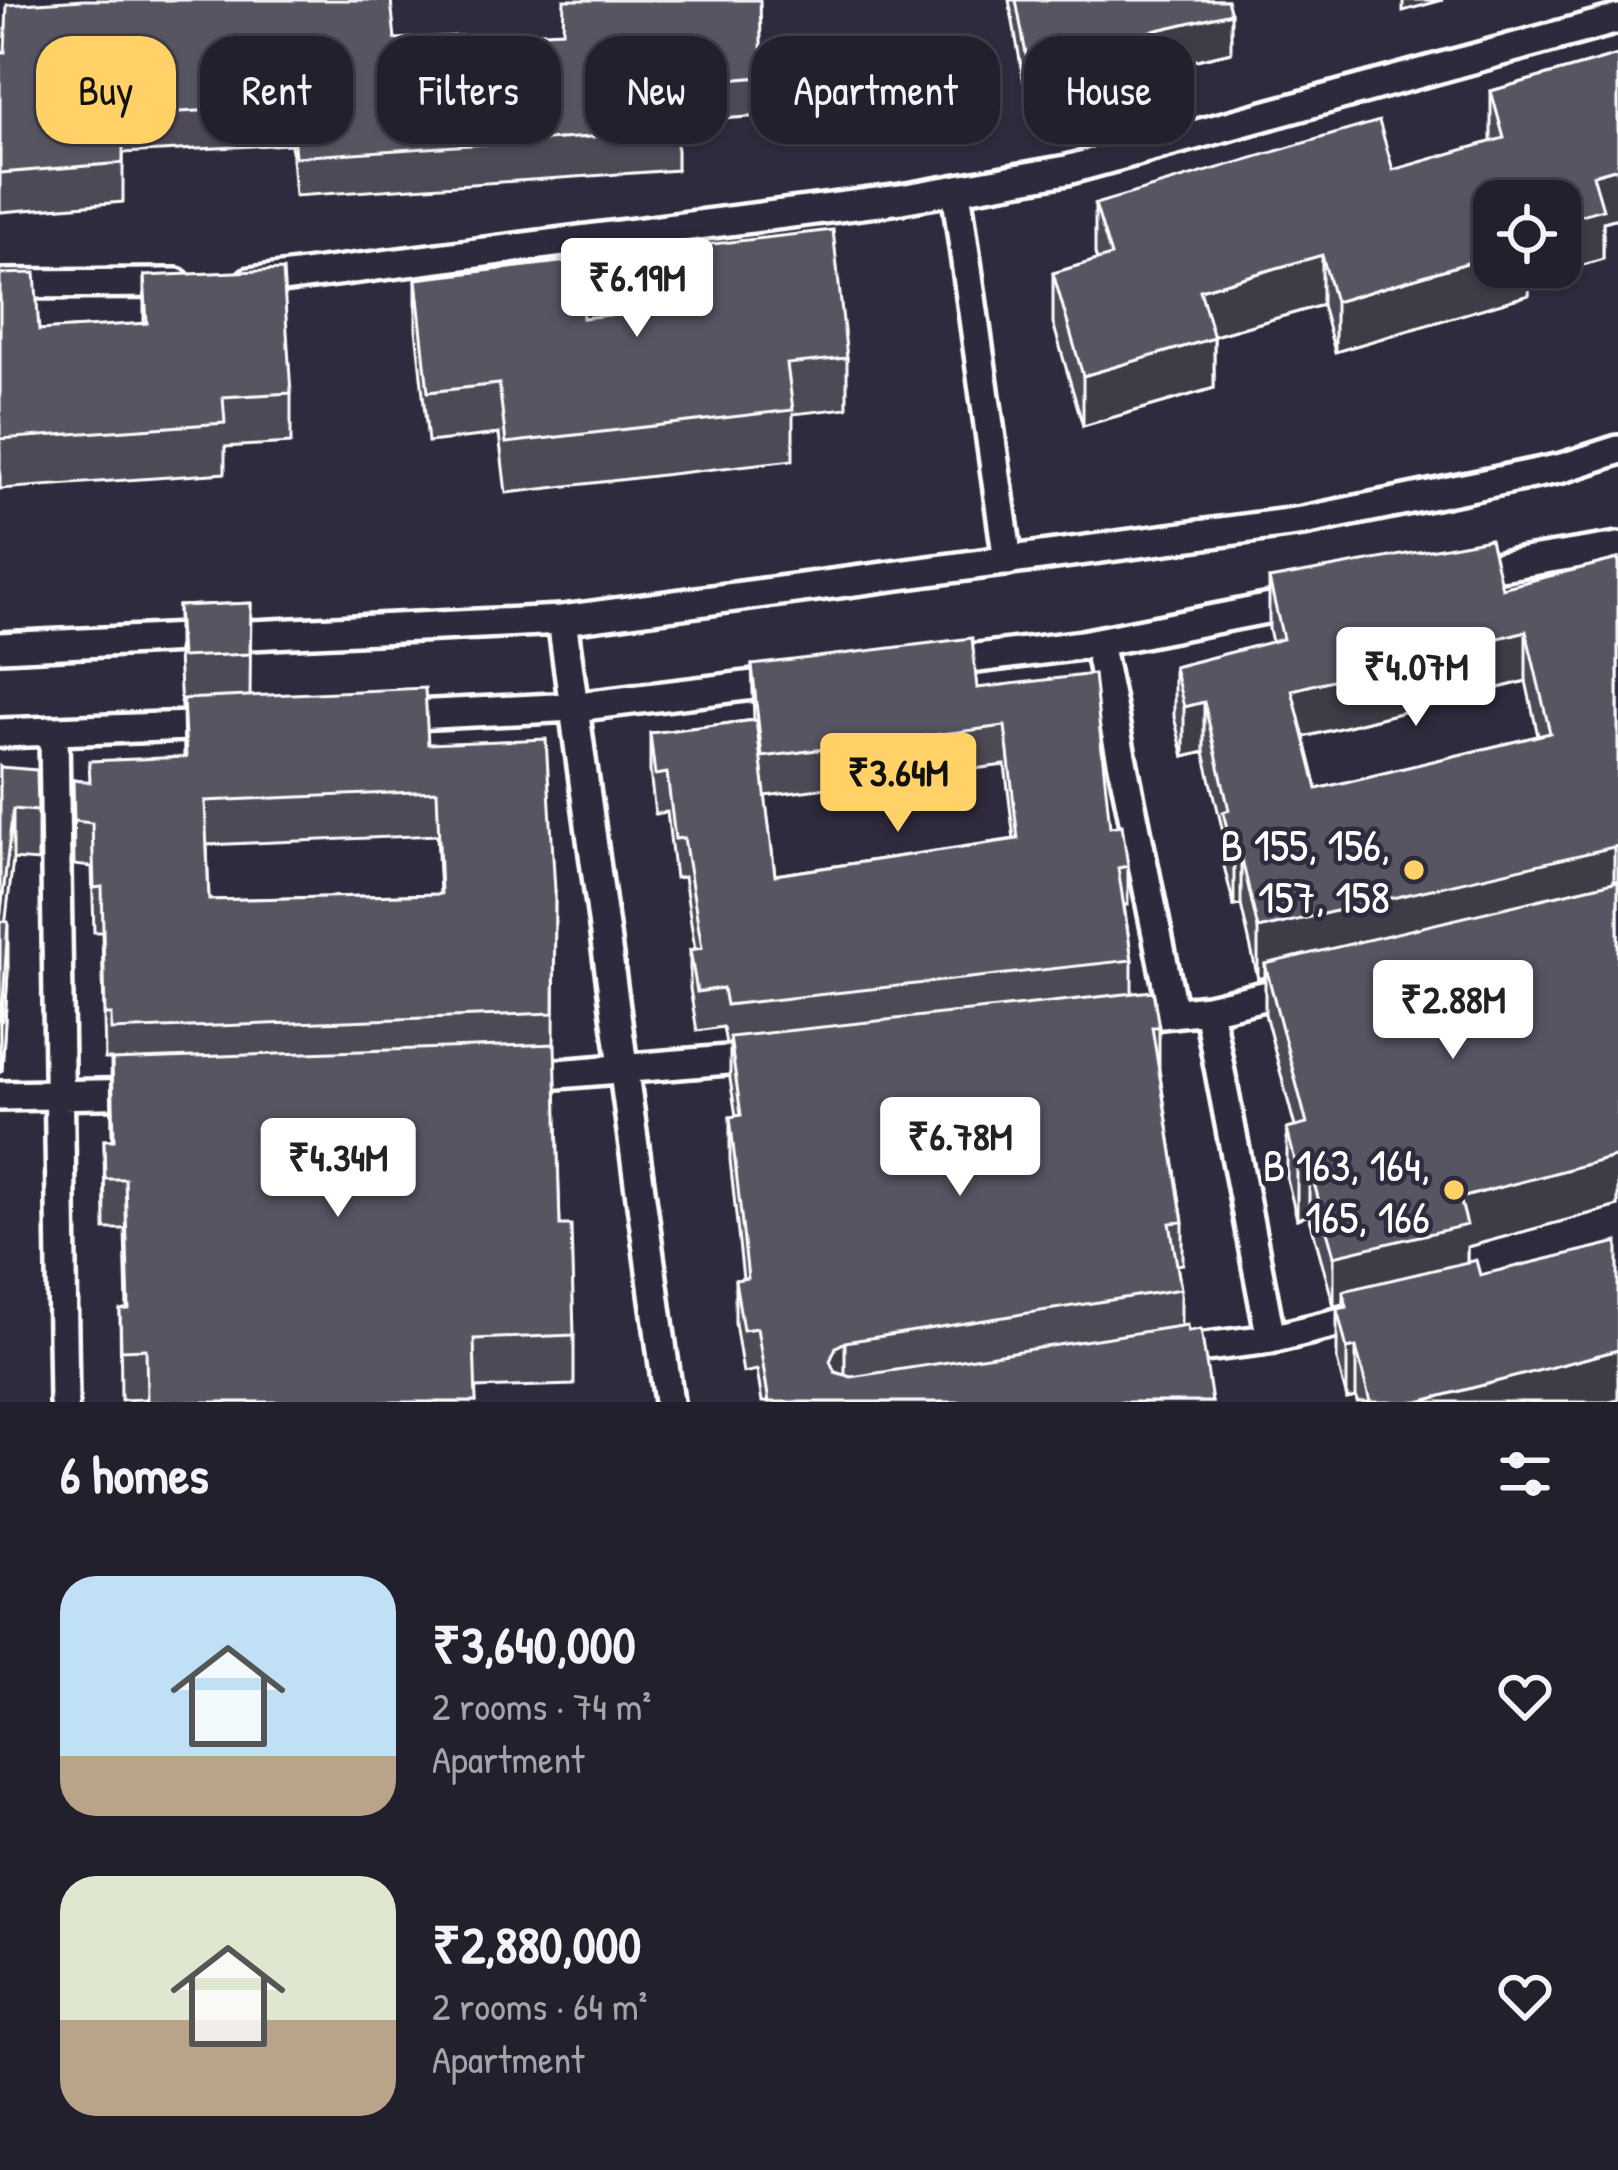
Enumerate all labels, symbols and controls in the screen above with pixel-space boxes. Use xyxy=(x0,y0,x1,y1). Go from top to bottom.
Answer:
chip: Buy xyxy=(36,36,176,144)
chip: Rent xyxy=(200,36,353,144)
chip: Filters xyxy=(377,36,561,144)
chip: New xyxy=(585,36,727,144)
chip: Apartment xyxy=(751,36,1000,144)
chip: House xyxy=(1024,36,1194,144)
map controls xyxy=(1473,180,1581,288)
button: locate xyxy=(1473,180,1581,288)
pin: ₹6.19M xyxy=(539,238,735,340)
text: ₹6.19M xyxy=(588,250,686,303)
pin: ₹4.07M xyxy=(1318,627,1514,729)
text: ₹4.07M xyxy=(1363,639,1469,692)
pin: ₹3.64M xyxy=(800,733,996,835)
text: ₹3.64M xyxy=(847,745,949,798)
place label: B 155, 156, 157, 158 xyxy=(1221,814,1390,927)
marker: B 155, 156, 157, 158 xyxy=(1401,857,1427,883)
pin: ₹2.88M xyxy=(1355,960,1551,1062)
text: ₹2.88M xyxy=(1400,972,1506,1025)
pin: ₹6.78M xyxy=(862,1097,1058,1199)
text: ₹6.78M xyxy=(907,1109,1013,1162)
pin: ₹4.34M xyxy=(240,1118,436,1220)
text: ₹4.34M xyxy=(288,1130,388,1183)
place label: B 163, 164, 165, 166 xyxy=(1263,1134,1430,1247)
marker: B 163, 164, 165, 166 xyxy=(1441,1177,1467,1203)
text: 6 homes xyxy=(60,1440,209,1509)
icon: filters xyxy=(1492,1441,1558,1507)
text: ₹3,640,000 xyxy=(432,1610,636,1679)
icon: home xyxy=(156,1624,300,1768)
icon: heart xyxy=(1492,1663,1558,1729)
text: 2 rooms · 74 m² xyxy=(432,1679,651,1732)
text: Apartment xyxy=(432,1732,585,1785)
text: ₹2,880,000 xyxy=(432,1910,641,1979)
icon: home xyxy=(156,1924,300,2068)
icon: heart xyxy=(1492,1963,1558,2029)
text: 2 rooms · 64 m² xyxy=(432,1979,648,2032)
text: Apartment xyxy=(432,2032,585,2085)

